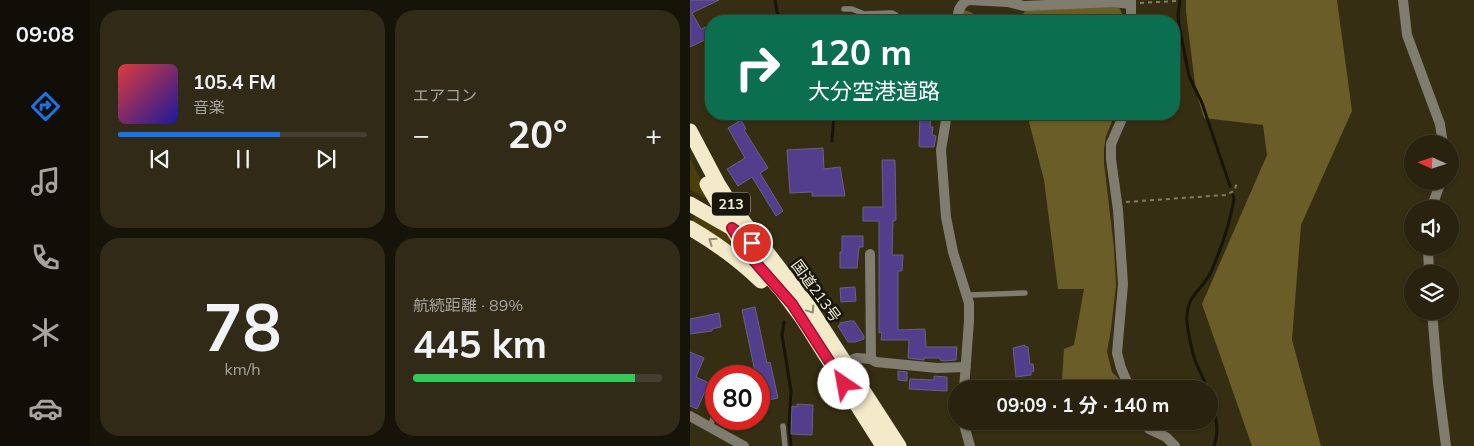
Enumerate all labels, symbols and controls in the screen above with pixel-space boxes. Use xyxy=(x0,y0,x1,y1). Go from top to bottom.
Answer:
text: 09:08 xyxy=(16,20,74,48)
text: 120 m xyxy=(808,30,912,74)
icon: right xyxy=(725,35,790,100)
text: 105.4 FM xyxy=(193,70,276,94)
text: 大分空港道路 xyxy=(808,77,940,105)
text: エアコン xyxy=(413,85,477,105)
icon: directions xyxy=(28,89,63,124)
text: 音楽 xyxy=(193,97,225,117)
text: 20° xyxy=(507,110,568,158)
text: − xyxy=(413,117,430,152)
text: + xyxy=(645,117,662,152)
north arrow xyxy=(1404,135,1459,190)
map controls xyxy=(1404,135,1459,320)
icon: previous xyxy=(146,145,174,173)
icon: pause xyxy=(229,145,257,173)
icon: next xyxy=(312,145,340,173)
icon: music xyxy=(28,164,63,199)
road number: 213 xyxy=(712,192,750,215)
button: sound xyxy=(1404,200,1459,255)
pin xyxy=(731,222,773,264)
icon: arrive xyxy=(738,229,766,257)
one-way arrow xyxy=(708,238,717,247)
icon: phone xyxy=(28,240,63,275)
street label: 国道213号 xyxy=(788,256,845,325)
button: layers xyxy=(1404,265,1459,320)
text: 78 xyxy=(203,286,282,367)
text: 航続距離 · 89% xyxy=(413,295,523,315)
one-way arrow xyxy=(805,305,814,314)
icon: climate xyxy=(28,315,63,350)
text: 445 km xyxy=(413,320,547,368)
position arrow xyxy=(817,357,869,409)
text: km/h xyxy=(224,359,261,379)
speed limit sign: 80 xyxy=(705,365,770,430)
icon: car xyxy=(28,391,63,426)
text: 09:09 · 1 分 · 140 m xyxy=(997,393,1169,417)

